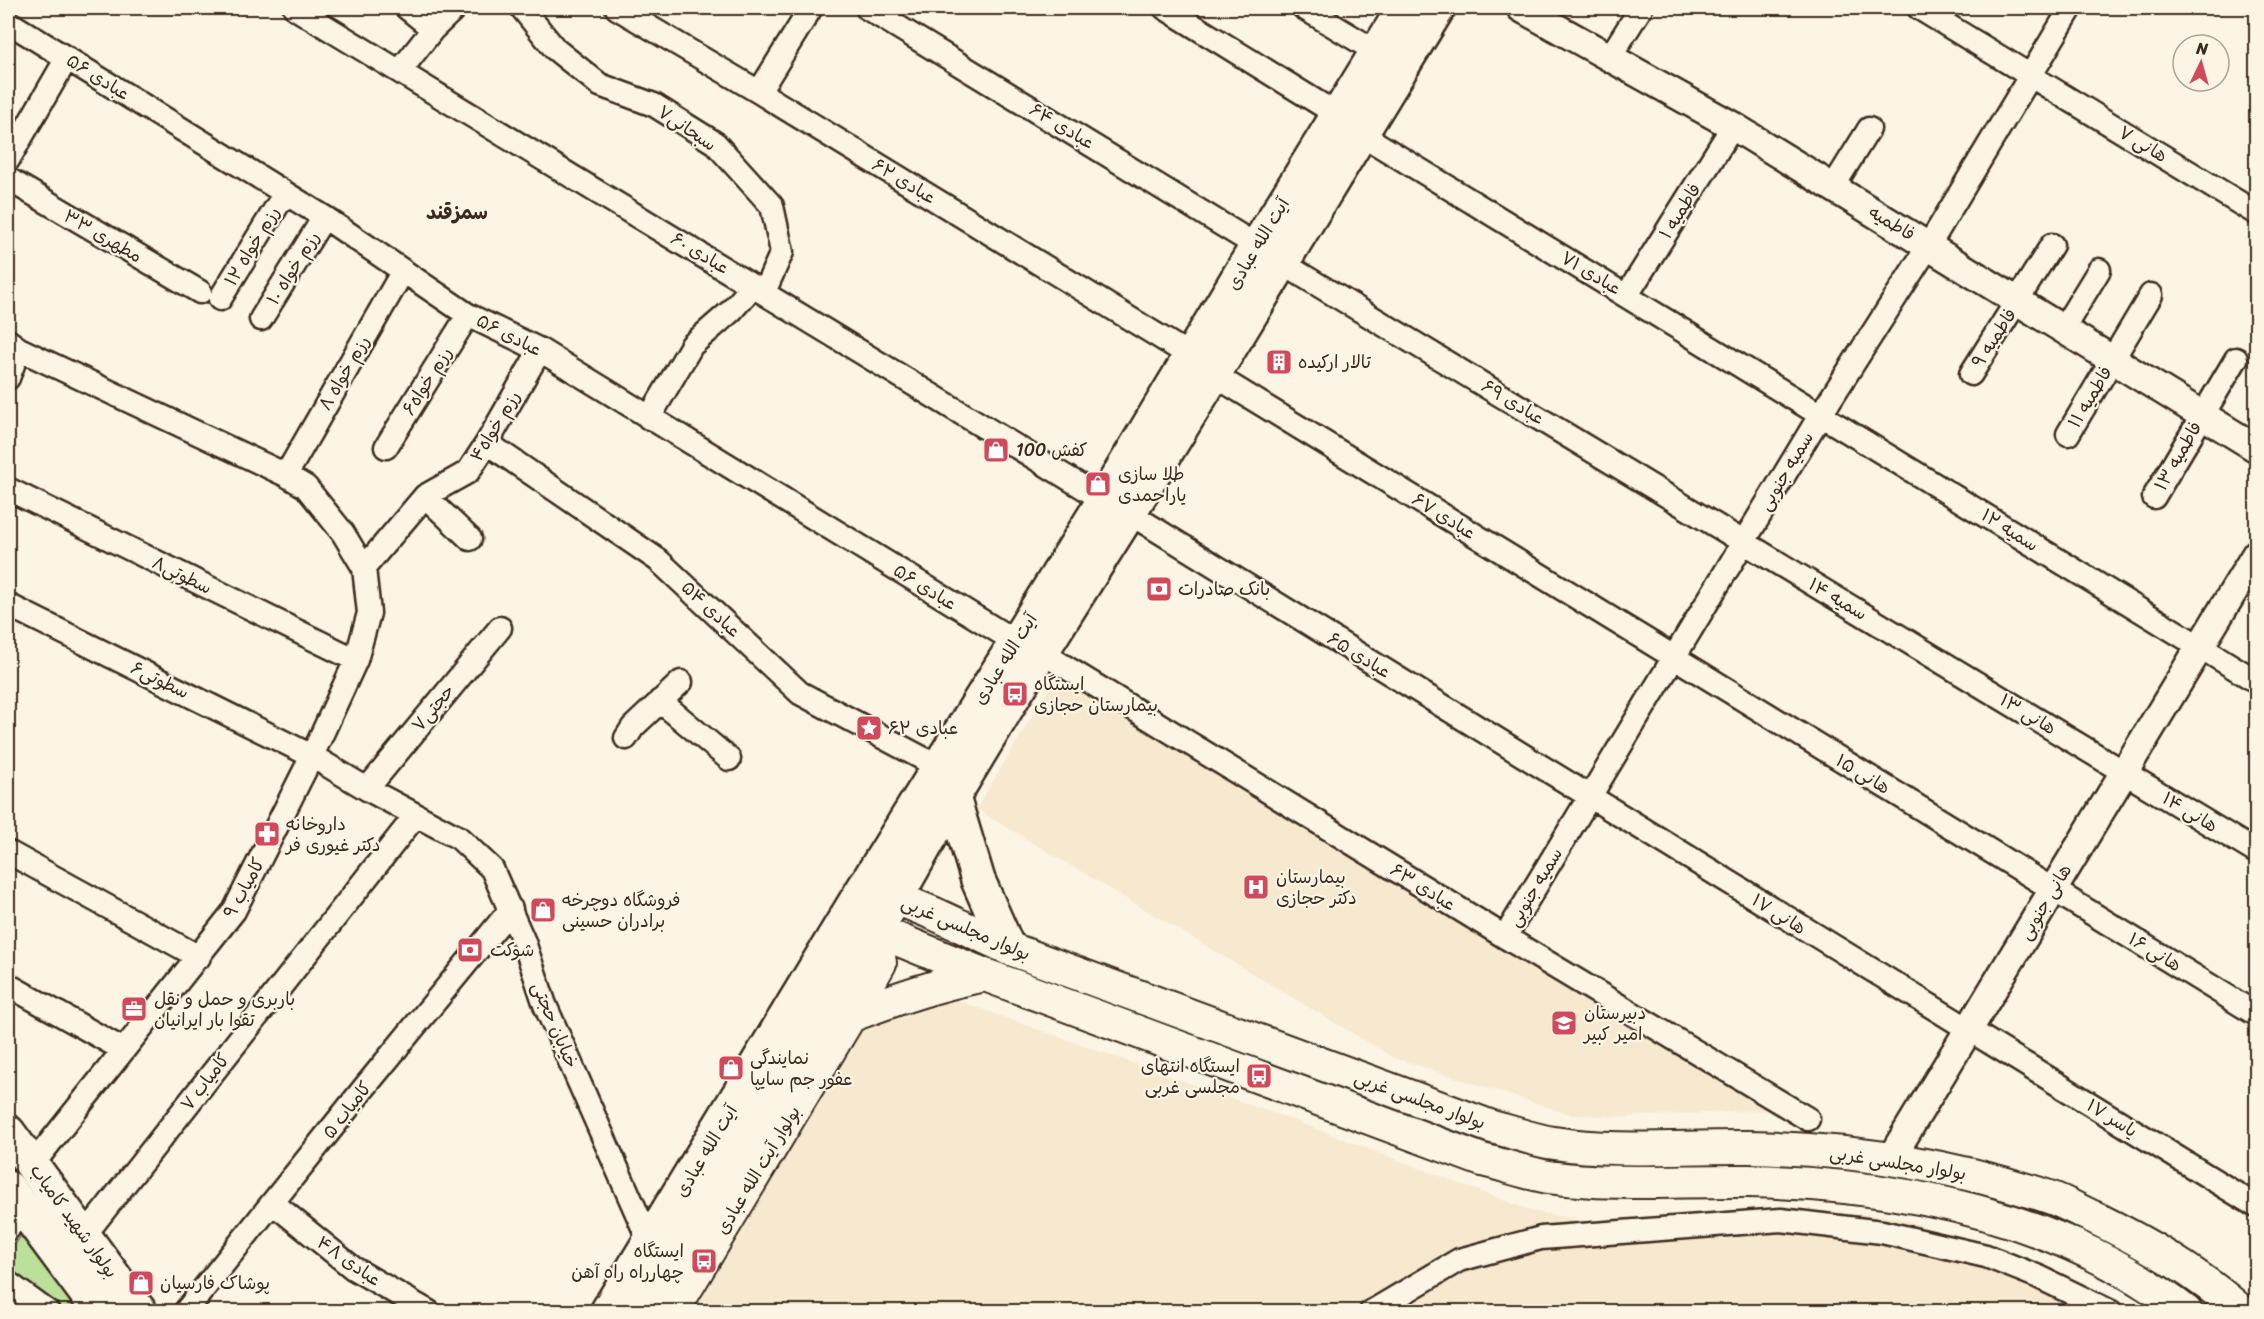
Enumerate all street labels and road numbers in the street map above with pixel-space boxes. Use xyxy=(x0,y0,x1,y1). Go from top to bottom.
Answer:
street label: عبادی ۵۶ xyxy=(60,45,136,109)
street label: عبادی ۶۴ xyxy=(1023,94,1101,158)
street label: سبحانی۷ xyxy=(651,96,723,160)
street label: هانی ۷ xyxy=(2112,117,2174,171)
street label: عبادی ۶۲ xyxy=(866,149,942,213)
street label: فاطمیه ۱ xyxy=(1650,176,1710,246)
street label: آیت الله عبادی xyxy=(1218,190,1299,297)
street label: فاطمیه xyxy=(1862,196,1922,250)
street label: مطهری ۳۳ xyxy=(57,200,149,272)
street label: رزم خواه ۱۲ xyxy=(215,200,289,292)
street label: عبادی ۶۰ xyxy=(664,223,736,283)
street label: رزم خواه ۱۰ xyxy=(258,225,328,311)
street label: عبادی ۷۱ xyxy=(1554,242,1628,304)
street label: فاطمیه ۹ xyxy=(1963,302,2025,374)
street label: عبادی ۵۶ xyxy=(470,305,548,365)
street label: رزم خواه ۸ xyxy=(309,329,379,417)
street label: رزم خواه۶ xyxy=(393,340,461,422)
street label: فاطمیه ۱۱ xyxy=(2059,360,2121,434)
street label: عبادی ۶۹ xyxy=(1475,370,1551,434)
street label: رزم خواه۴ xyxy=(461,384,529,468)
street label: فاطمیه ۱۳ xyxy=(2145,415,2211,497)
street label: سمیه جنوبی xyxy=(1750,425,1822,517)
street label: عبادی ۶۷ xyxy=(1406,484,1482,548)
street label: سمیه ۱۲ xyxy=(1975,500,2045,560)
street label: سطوتی۸ xyxy=(146,547,218,603)
street label: عبادی ۵۶ xyxy=(887,555,963,619)
street label: سمیه ۱۴ xyxy=(1802,569,1874,629)
street label: عبادی ۵۴ xyxy=(673,572,749,646)
street label: آیت الله عبادی xyxy=(964,605,1047,711)
street label: عبادی ۶۵ xyxy=(1321,623,1397,687)
street label: سطوتی۶ xyxy=(125,652,195,708)
street label: حجتی۷ xyxy=(403,677,463,739)
street label: هانی ۱۳ xyxy=(1993,684,2063,744)
street label: هانی ۱۵ xyxy=(1829,745,1897,803)
street label: هانی ۱۴ xyxy=(2156,783,2224,841)
street label: سمیه جنوبی xyxy=(1499,841,1571,933)
street label: کامیاب ۹ xyxy=(214,851,274,924)
street label: عبادی ۶۳ xyxy=(1384,854,1462,920)
street label: هانی جنوبی xyxy=(2010,858,2080,946)
street label: هانی ۱۷ xyxy=(1745,885,1813,943)
street label: بولوار مجلسی غربی xyxy=(896,886,1036,970)
street label: هانی ۱۶ xyxy=(2122,923,2188,981)
street label: خیابان حجتی xyxy=(522,977,588,1073)
street label: کامیاب ۷ xyxy=(172,1046,238,1118)
street label: بولوار مجلسی غربی xyxy=(1350,1061,1490,1139)
street label: کامیاب ۵ xyxy=(314,1074,380,1146)
street label: یاسر ۱۷ xyxy=(2080,1090,2144,1146)
street label: آیت الله عبادی xyxy=(666,1097,747,1204)
street label: بولوار آیت الله عبادی xyxy=(707,1099,809,1241)
street label: بولوار مجلسی غربی xyxy=(1827,1136,1969,1190)
street label: بولوار شهید کامیاب xyxy=(21,1157,127,1285)
street label: عبادی ۴۸ xyxy=(310,1227,388,1295)

